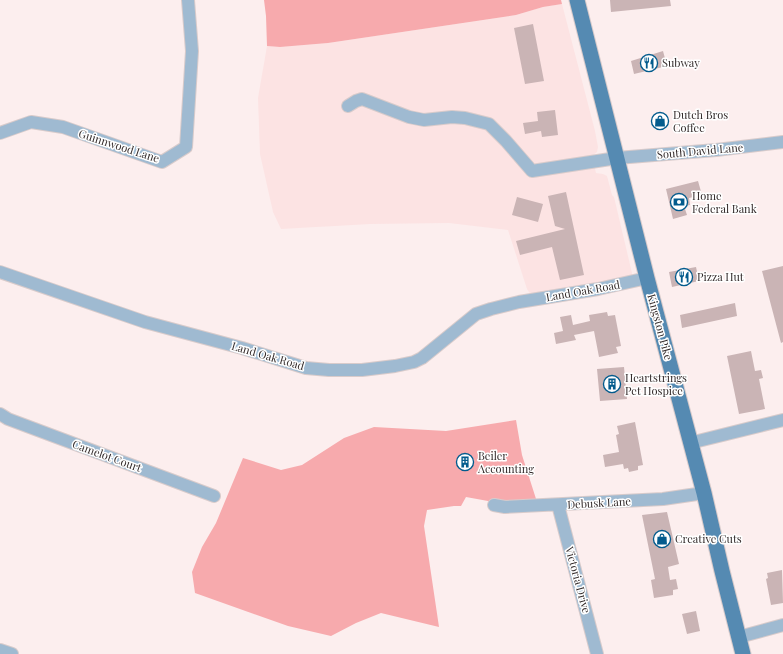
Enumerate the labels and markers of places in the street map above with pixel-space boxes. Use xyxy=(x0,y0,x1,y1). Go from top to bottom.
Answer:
restaurant icon: Subway xyxy=(639,53,659,73)
place label: Subway xyxy=(662,55,700,70)
place label: Dutch Bros Coffee xyxy=(673,107,728,135)
shop icon: Dutch Bros Coffee xyxy=(650,111,670,131)
place label: Home Federal Bank xyxy=(692,188,757,216)
bank icon: Home Federal Bank xyxy=(669,192,689,212)
restaurant icon: Pizza Hut xyxy=(674,267,694,287)
place label: Pizza Hut xyxy=(697,269,744,284)
place label: Heartstrings Pet Hospice xyxy=(625,370,687,398)
building icon: Heartstrings Pet Hospice xyxy=(602,374,622,394)
place label: Beiler Accounting xyxy=(477,448,534,476)
building icon: Beiler Accounting xyxy=(455,452,475,472)
shop icon: Creative Cuts xyxy=(652,529,672,549)
place label: Creative Cuts xyxy=(675,531,742,546)

